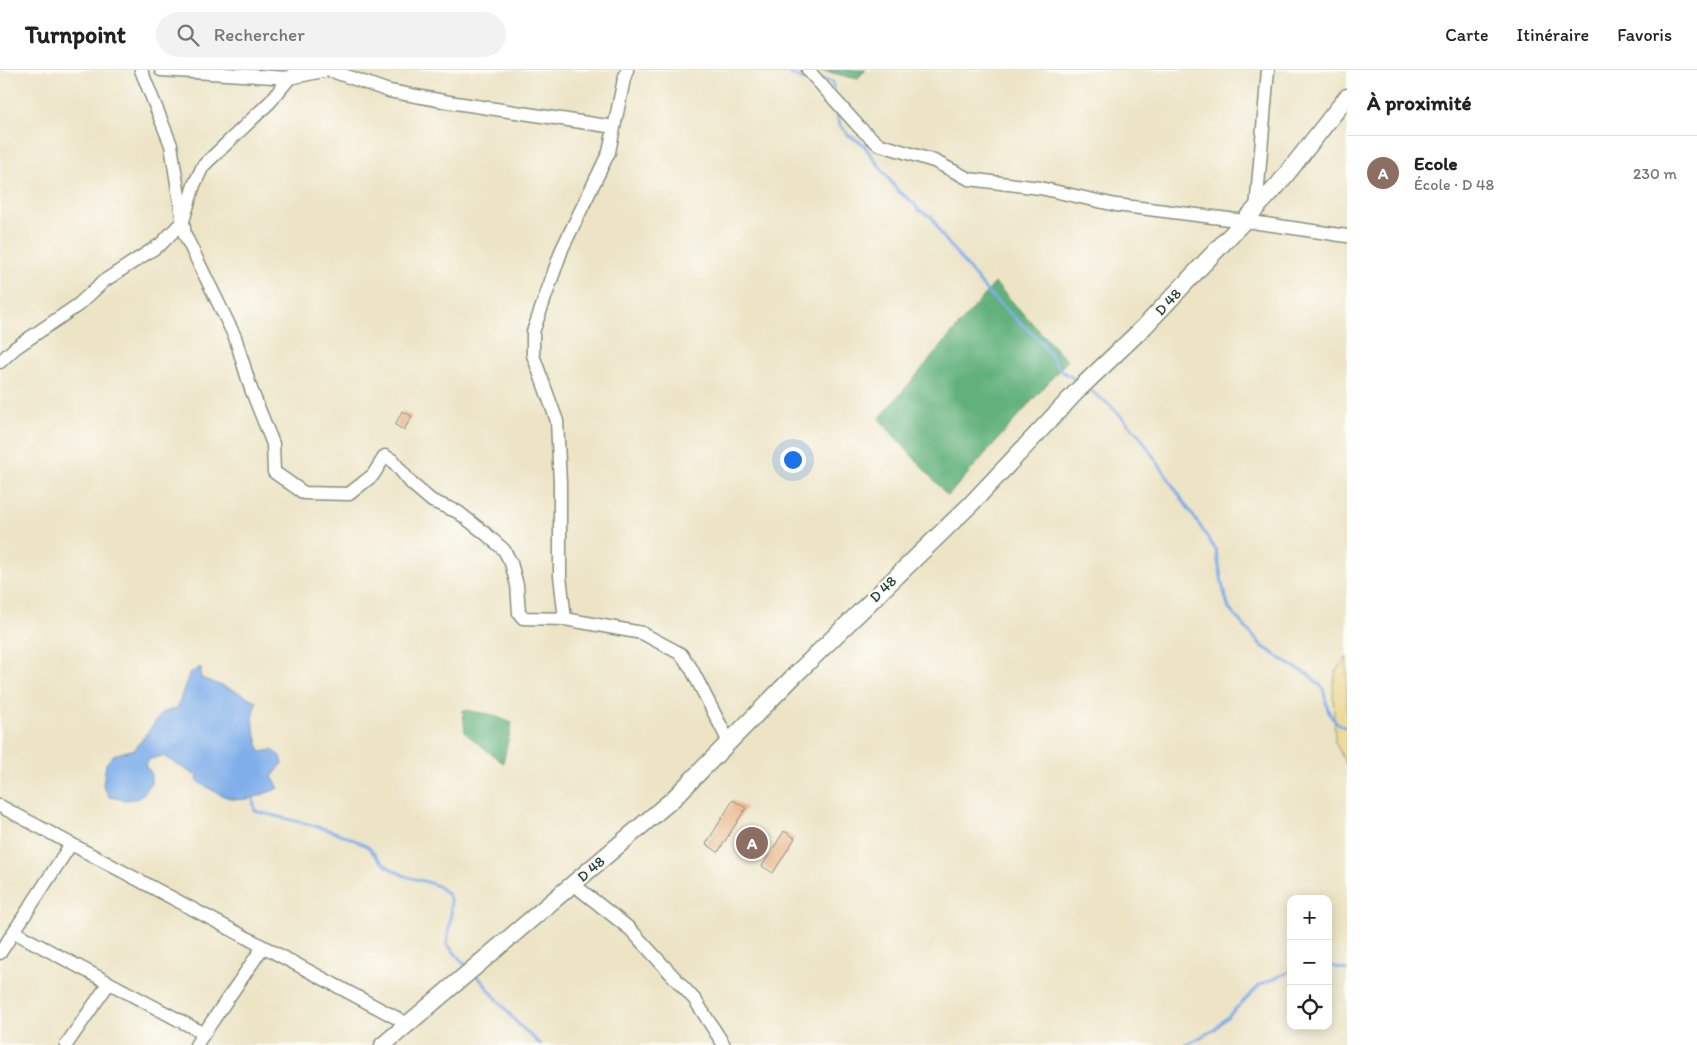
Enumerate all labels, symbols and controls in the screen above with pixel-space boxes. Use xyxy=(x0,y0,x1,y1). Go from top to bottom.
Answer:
search box xyxy=(156,12,506,57)
text: Turnpoint xyxy=(25,20,126,49)
icon: search xyxy=(174,21,202,49)
text: Rechercher xyxy=(214,23,305,46)
text: Carte xyxy=(1445,24,1489,46)
text: Itinéraire xyxy=(1517,24,1589,46)
text: Favoris xyxy=(1617,24,1672,46)
text: À proximité xyxy=(1367,90,1472,115)
text: Ecole xyxy=(1414,152,1458,175)
text: A xyxy=(1378,164,1388,183)
text: 230 m xyxy=(1633,164,1677,183)
text: École · D 48 xyxy=(1414,175,1494,194)
street label: D 48 xyxy=(1151,285,1185,319)
your location xyxy=(780,447,806,473)
street label: D 48 xyxy=(866,572,900,606)
pin: A xyxy=(736,824,768,862)
street label: D 48 xyxy=(574,852,608,886)
map controls xyxy=(1287,895,1332,1030)
button: + xyxy=(1287,895,1332,940)
button: − xyxy=(1287,940,1332,985)
button: locate xyxy=(1287,985,1332,1030)

